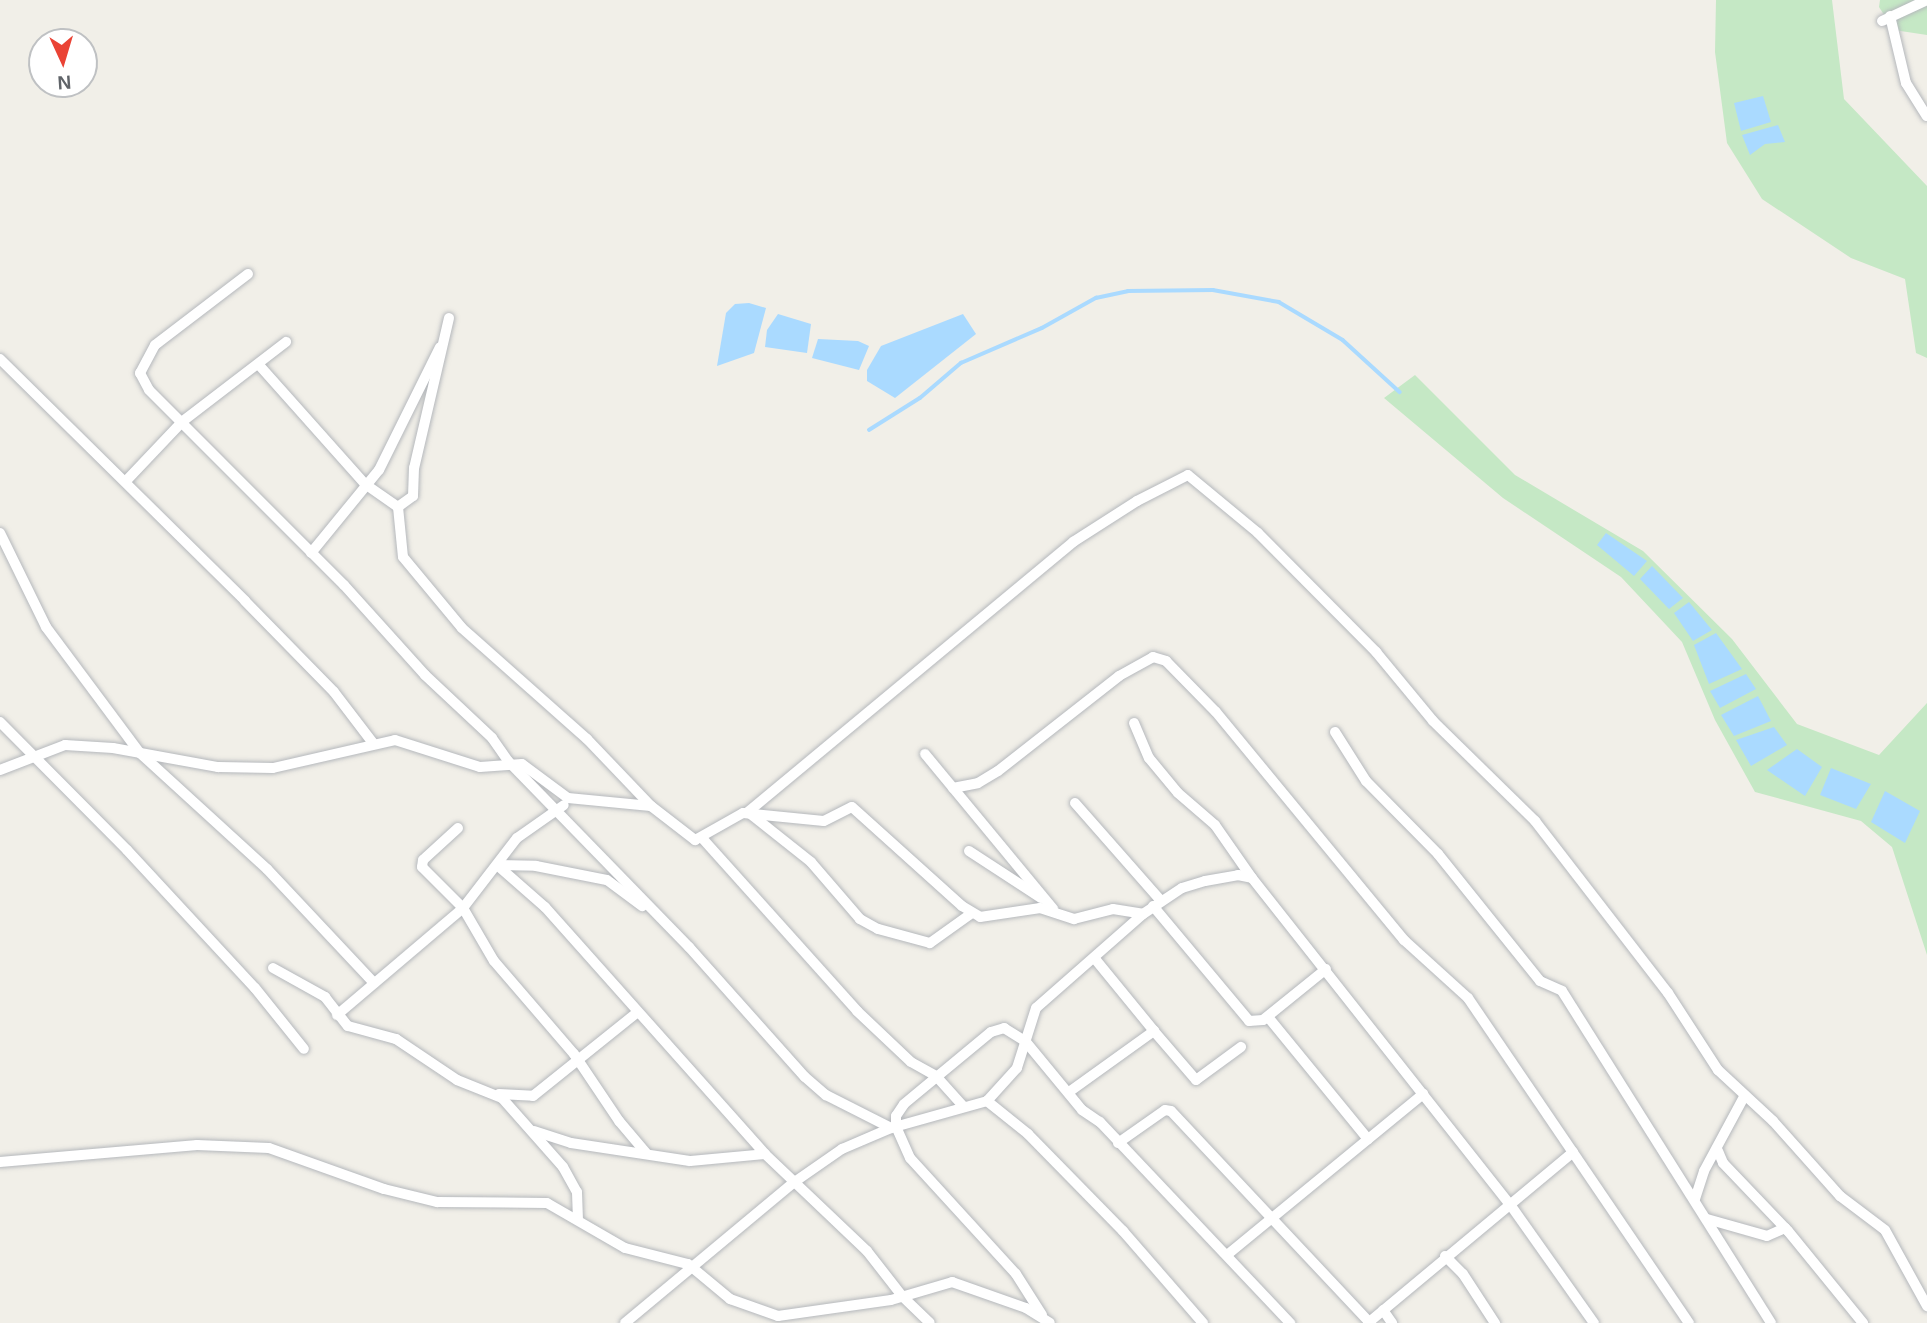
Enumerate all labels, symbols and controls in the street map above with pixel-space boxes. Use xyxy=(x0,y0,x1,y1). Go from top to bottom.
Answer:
north arrow xyxy=(28,28,98,98)
text: N xyxy=(57,71,72,93)

